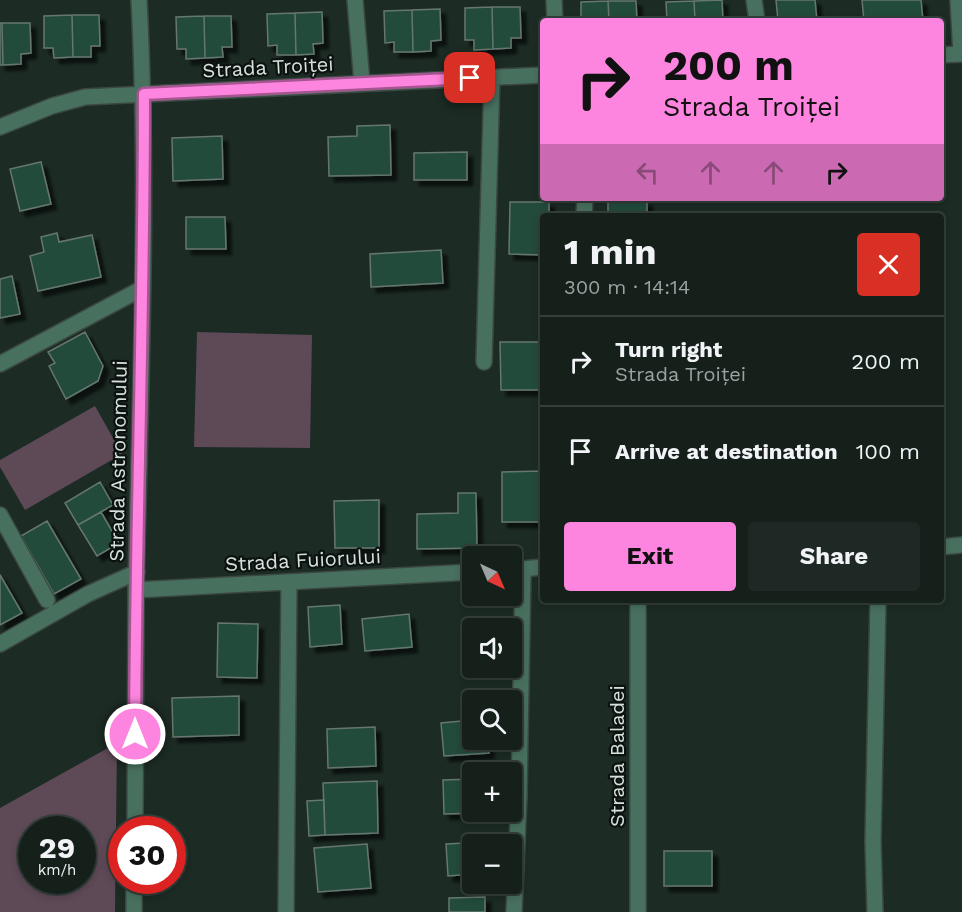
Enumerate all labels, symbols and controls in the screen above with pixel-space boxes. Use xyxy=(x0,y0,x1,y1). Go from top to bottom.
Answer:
text: 200 m xyxy=(663,41,794,90)
icon: right xyxy=(564,42,642,120)
street label: Strada Troiței xyxy=(202,52,334,82)
pin xyxy=(444,52,495,103)
icon: arrive xyxy=(453,61,486,94)
text: Strada Troiței xyxy=(663,91,840,123)
icon: left xyxy=(631,156,664,189)
icon: ahead xyxy=(694,156,727,189)
icon: ahead xyxy=(757,156,790,189)
icon: right xyxy=(820,156,853,189)
text: 1 min xyxy=(564,231,656,273)
button: close xyxy=(857,233,920,296)
text: 300 m · 14:14 xyxy=(564,275,690,299)
text: Turn right xyxy=(615,337,722,362)
icon: right xyxy=(564,345,597,378)
text: 200 m xyxy=(851,349,920,374)
street label: Strada Astronomului xyxy=(104,360,132,562)
text: Strada Troiței xyxy=(615,362,746,386)
icon: arrive xyxy=(564,435,597,468)
text: Arrive at destination xyxy=(615,439,838,464)
text: 100 m xyxy=(856,439,920,464)
button: Exit xyxy=(564,522,736,591)
button: Share xyxy=(748,522,920,591)
street label: Strada Fuiorului xyxy=(225,544,381,576)
north arrow xyxy=(462,546,522,606)
map controls xyxy=(462,546,522,894)
button: sound xyxy=(462,618,522,678)
street label: Strada Baladei xyxy=(605,685,629,827)
button: search xyxy=(462,690,522,750)
position arrow xyxy=(103,702,167,766)
button: + xyxy=(462,762,522,822)
speed limit sign: 30 xyxy=(108,816,186,894)
text: 29 xyxy=(39,830,75,865)
button: − xyxy=(462,834,522,894)
text: km/h xyxy=(38,861,76,879)

